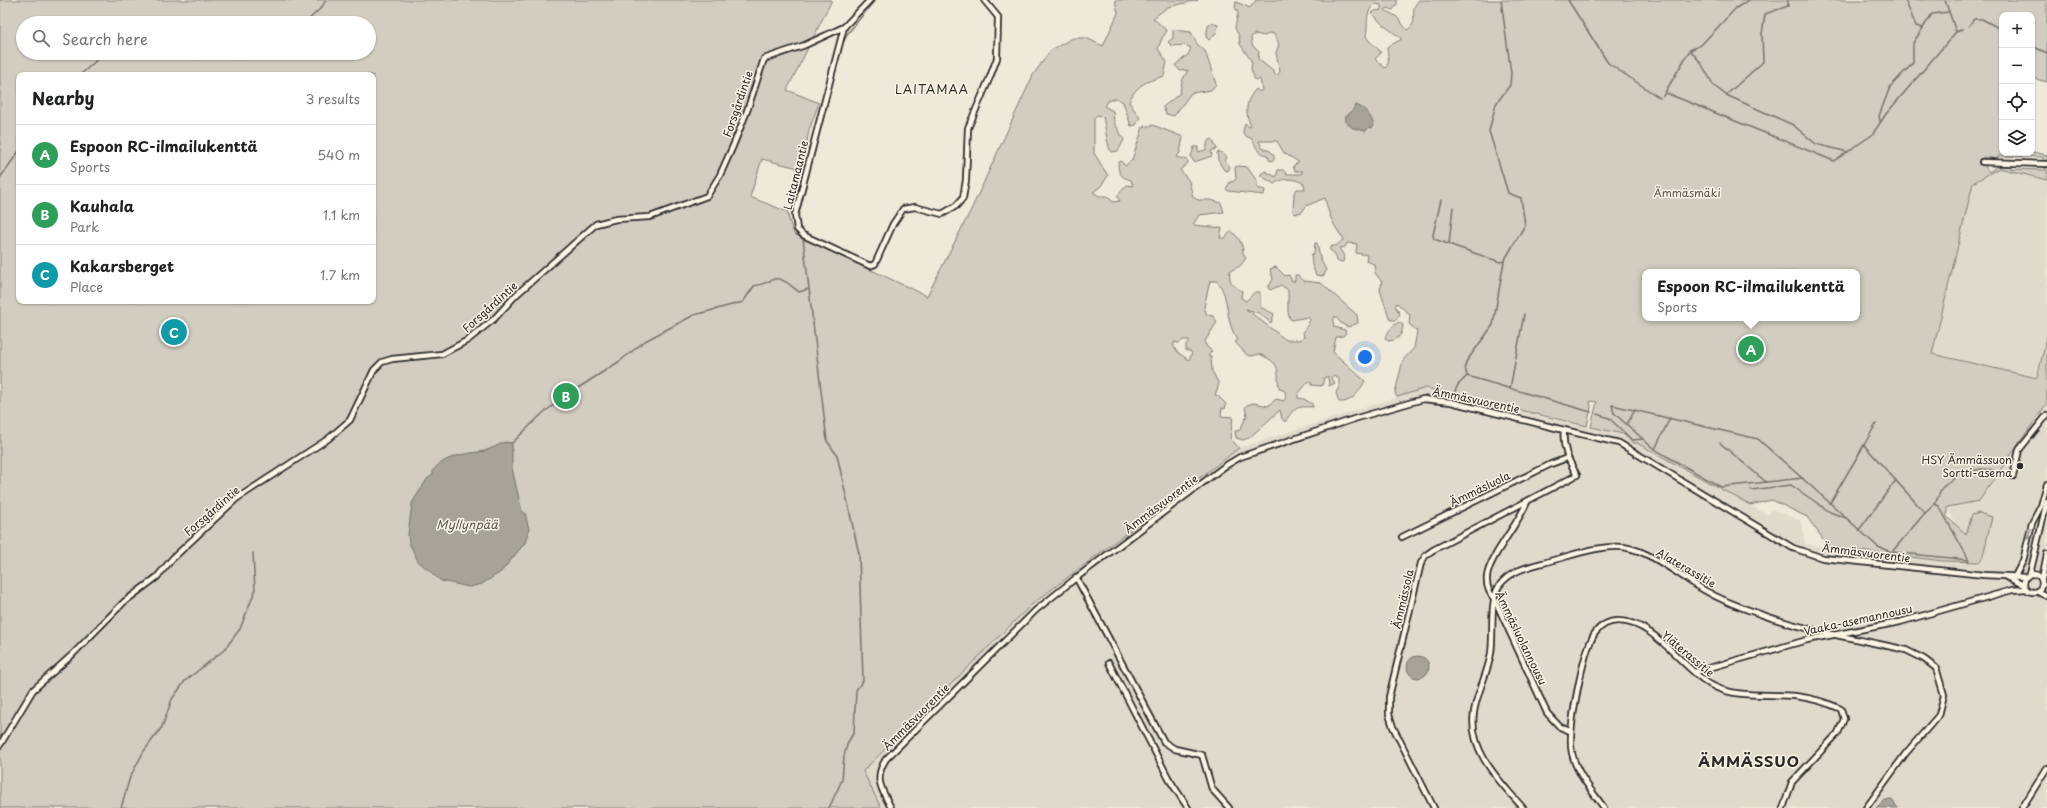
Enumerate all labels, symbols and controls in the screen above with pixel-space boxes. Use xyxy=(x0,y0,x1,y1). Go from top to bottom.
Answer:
map controls xyxy=(1999,12,2035,156)
button: + xyxy=(1999,12,2035,48)
search box xyxy=(16,16,376,60)
icon: search xyxy=(30,27,52,49)
text: Search here xyxy=(62,27,148,50)
button: − xyxy=(1999,48,2035,84)
street label: Forsgårdintie xyxy=(718,68,757,139)
district label: LAITAMAA xyxy=(895,80,969,98)
button: locate xyxy=(1999,84,2035,120)
text: Nearby xyxy=(32,85,94,111)
text: 3 results xyxy=(306,89,360,108)
button: layers xyxy=(1999,120,2035,156)
text: Espoon RC-ilmailukenttä xyxy=(70,134,258,157)
street label: Laitamaantie xyxy=(779,138,812,211)
text: A xyxy=(40,145,50,164)
text: 540 m xyxy=(317,145,360,164)
text: Sports xyxy=(70,157,110,176)
park label: Ämmäsmäki xyxy=(1653,184,1721,201)
text: Kauhala xyxy=(70,194,134,217)
text: B xyxy=(41,205,49,224)
text: 1.1 km xyxy=(323,205,360,224)
text: Park xyxy=(70,217,99,236)
text: Kakarsberget xyxy=(70,254,174,277)
text: C xyxy=(40,265,50,284)
text: 1.7 km xyxy=(320,265,360,284)
popup xyxy=(1642,269,1860,321)
text: Espoon RC-ilmailukenttä xyxy=(1657,274,1845,297)
text: Place xyxy=(70,277,103,296)
street label: Forsgårdintie xyxy=(458,277,521,336)
text: Sports xyxy=(1657,297,1697,316)
pin: C xyxy=(161,317,187,347)
pin: A xyxy=(1738,334,1764,364)
your location xyxy=(1355,347,1375,367)
pin: B xyxy=(553,381,579,411)
street label: Ämmäsvuorentie xyxy=(1431,382,1522,417)
place label: HSY Ämmässuon Sortti-asema xyxy=(1921,451,2012,481)
marker: HSY Ämmässuon Sortti-asema xyxy=(2015,461,2025,471)
street label: Ämmäsluola xyxy=(1447,466,1513,511)
street label: Ämmäsvuorentie xyxy=(1120,470,1202,537)
street label: Forsgårdintie xyxy=(180,481,243,540)
water label: Myllynpää xyxy=(436,515,499,533)
one-way arrow xyxy=(2026,528,2032,540)
street label: Ämmäsvuorentie xyxy=(1821,539,1912,566)
street label: Alaterassitie xyxy=(1653,544,1719,592)
street label: Ämmässola xyxy=(1387,567,1418,630)
street label: Ämmäsluolannousu xyxy=(1491,588,1552,688)
street label: Vaaka-asemannousu xyxy=(1802,600,1914,639)
street label: Yläterassitie xyxy=(1658,626,1719,681)
street label: Ämmäsvuorentie xyxy=(878,679,953,754)
district label: ÄMMÄSSUO xyxy=(1698,749,1800,772)

